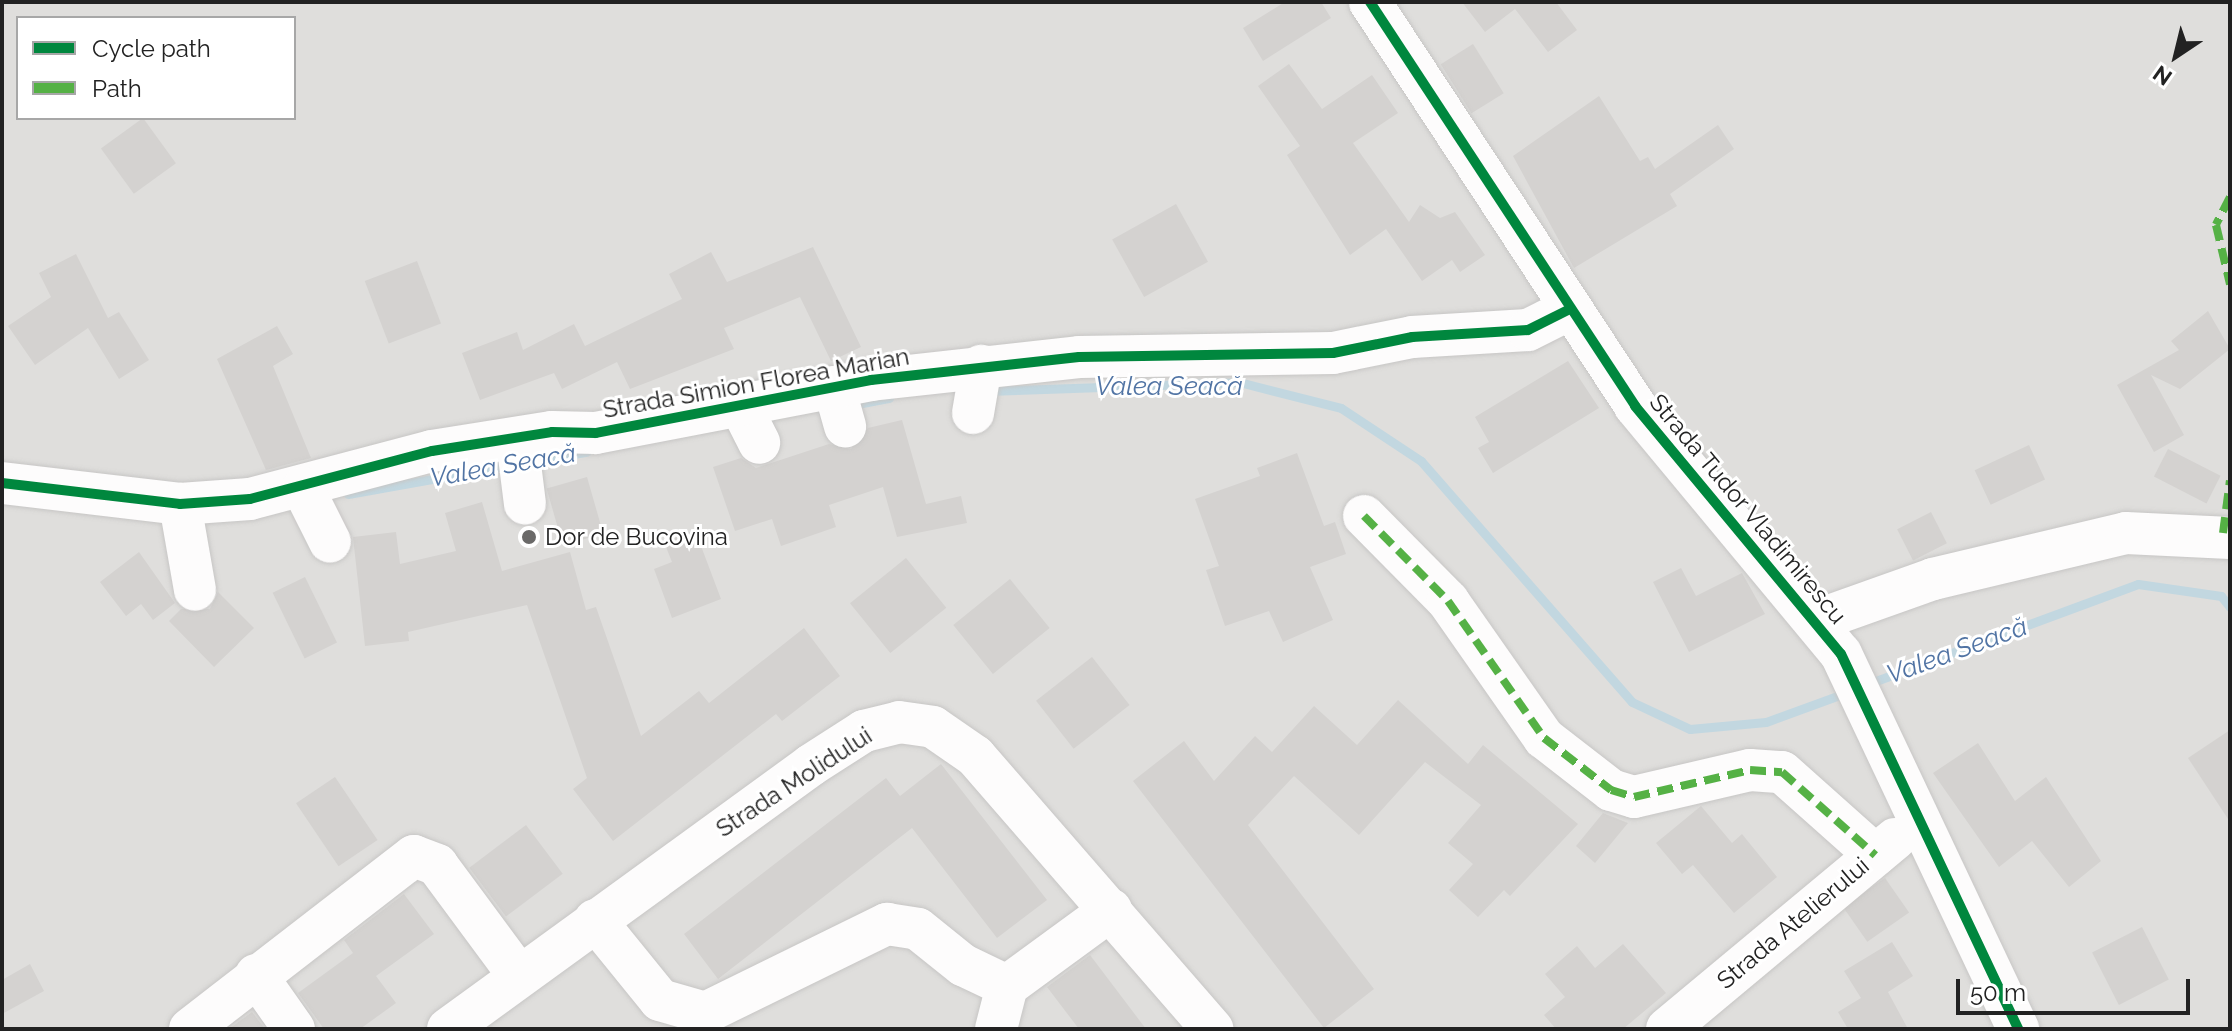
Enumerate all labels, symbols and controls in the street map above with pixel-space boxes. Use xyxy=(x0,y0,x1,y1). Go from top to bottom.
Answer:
legend xyxy=(16,16,296,120)
north arrow xyxy=(2136,16,2216,96)
text: Cycle path xyxy=(92,34,211,63)
text: N xyxy=(2148,60,2177,91)
text: Path xyxy=(92,74,142,103)
street label: Strada Simion Florea Marian xyxy=(601,342,911,424)
water label: Valea Seacă xyxy=(1095,371,1243,403)
street label: Strada Tudor Vladimirescu xyxy=(1643,387,1853,631)
water label: Valea Seacă xyxy=(428,438,578,494)
place label: Dor de Bucovina xyxy=(545,523,728,551)
marker: Dor de Bucovina xyxy=(520,528,538,546)
water label: Valea Seacă xyxy=(1882,611,2032,691)
street label: Strada Molidului xyxy=(711,721,877,843)
street label: Strada Atelierului xyxy=(1711,851,1875,995)
scale bar xyxy=(1960,963,2194,1013)
text: 50 m xyxy=(1970,978,2026,1007)

